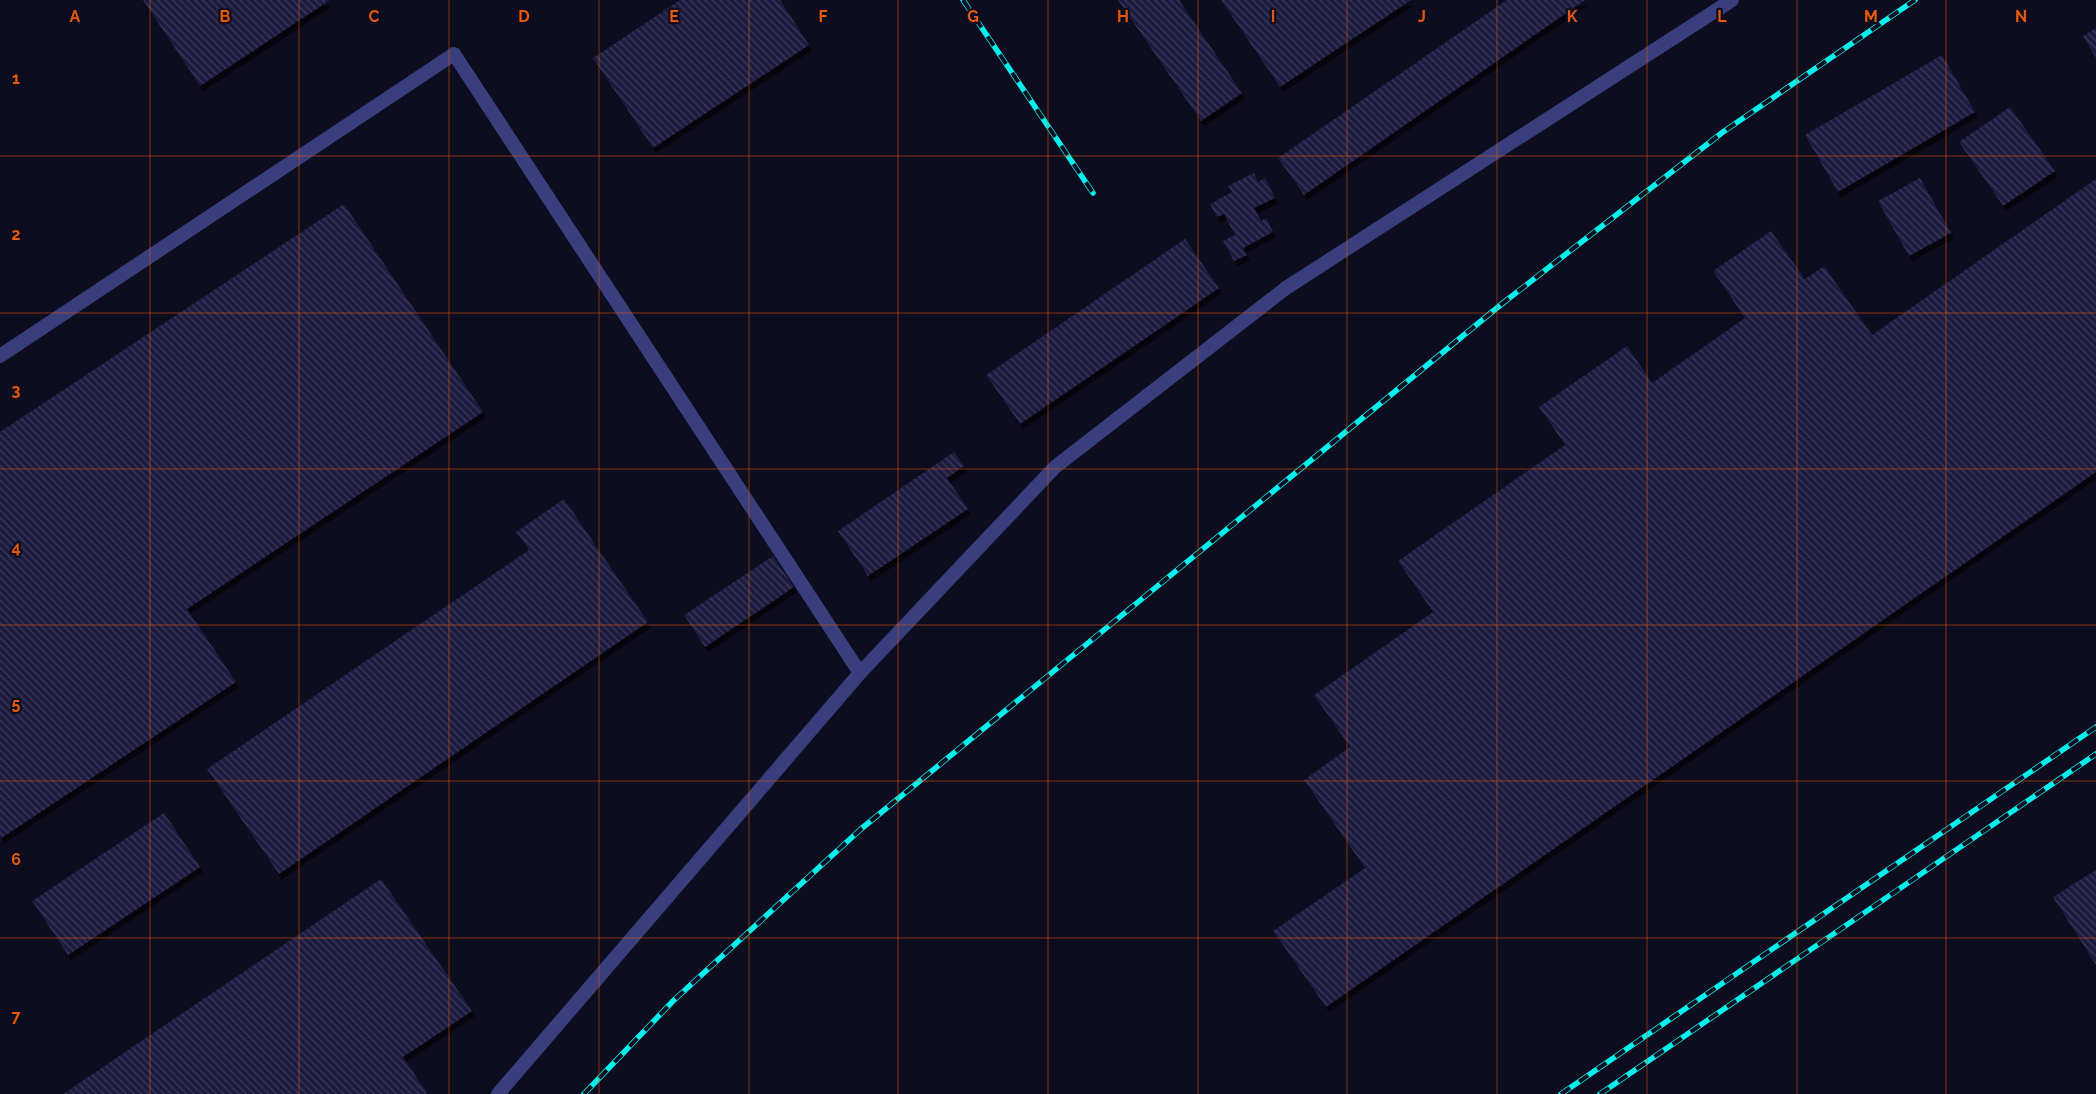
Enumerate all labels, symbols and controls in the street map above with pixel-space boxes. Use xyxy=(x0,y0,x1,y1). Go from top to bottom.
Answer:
text: A xyxy=(70,7,81,26)
text: B xyxy=(220,7,231,26)
text: C xyxy=(369,7,380,26)
text: D xyxy=(518,7,530,26)
text: E xyxy=(669,7,679,26)
text: F xyxy=(818,7,828,26)
text: G xyxy=(967,7,979,26)
text: H xyxy=(1117,7,1129,26)
text: I xyxy=(1271,7,1275,26)
text: J xyxy=(1418,7,1426,26)
text: K xyxy=(1567,7,1578,26)
text: L xyxy=(1717,7,1727,26)
text: M xyxy=(1864,7,1878,26)
text: N xyxy=(2015,7,2027,26)
text: 1 xyxy=(12,69,20,88)
text: 2 xyxy=(11,225,21,244)
text: 3 xyxy=(12,381,21,400)
text: 4 xyxy=(11,538,21,557)
text: 5 xyxy=(12,694,21,713)
text: 6 xyxy=(11,850,21,869)
text: 7 xyxy=(12,1007,21,1026)

